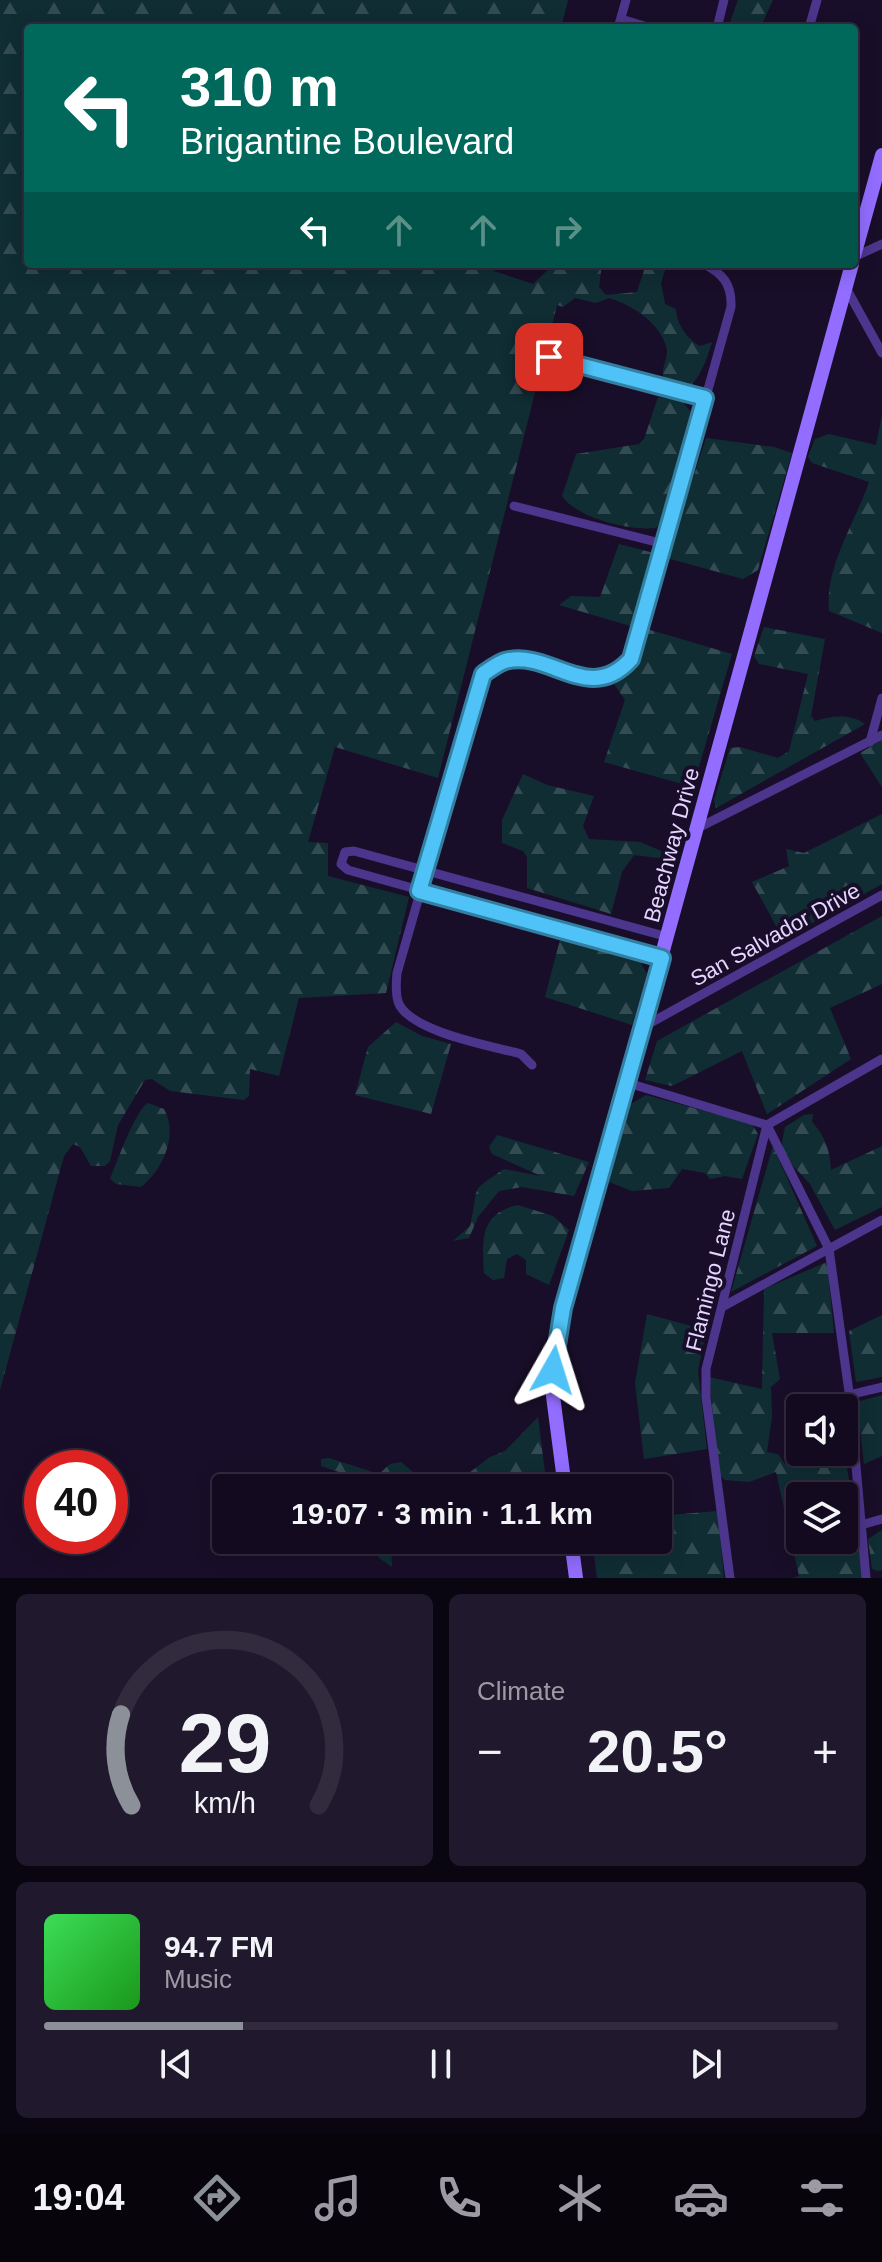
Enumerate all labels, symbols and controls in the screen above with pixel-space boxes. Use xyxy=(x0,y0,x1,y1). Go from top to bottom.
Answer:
text: 310 m xyxy=(180,55,339,118)
icon: left xyxy=(48,56,152,160)
text: Brigantine Boulevard xyxy=(180,121,514,162)
icon: left xyxy=(293,208,337,252)
icon: ahead xyxy=(377,208,421,252)
icon: ahead xyxy=(461,208,505,252)
icon: right xyxy=(545,208,589,252)
pin xyxy=(515,323,583,391)
icon: arrive xyxy=(527,335,571,379)
street label: Beachway Drive xyxy=(639,765,704,925)
street label: San Salvador Drive xyxy=(686,878,864,991)
street label: Flamingo Lane xyxy=(681,1206,740,1354)
position arrow xyxy=(511,1328,595,1412)
map controls xyxy=(786,1394,858,1554)
button: sound xyxy=(786,1394,858,1466)
speed limit sign: 40 xyxy=(24,1450,128,1554)
button: layers xyxy=(786,1482,858,1554)
text: 19:07 · 3 min · 1.1 km xyxy=(291,1497,593,1530)
text: Climate xyxy=(477,1676,565,1706)
text: 29 xyxy=(178,1697,271,1790)
text: 20.5° xyxy=(587,1718,728,1785)
text: − xyxy=(477,1727,503,1776)
text: + xyxy=(812,1727,838,1776)
text: km/h xyxy=(194,1787,255,1819)
text: 94.7 FM xyxy=(164,1930,274,1963)
text: Music xyxy=(164,1964,232,1994)
icon: previous xyxy=(154,2042,198,2086)
icon: pause xyxy=(419,2042,463,2086)
icon: next xyxy=(684,2042,728,2086)
icon: directions xyxy=(189,2170,245,2226)
icon: music xyxy=(310,2170,366,2226)
icon: phone xyxy=(431,2170,487,2226)
icon: climate xyxy=(552,2170,608,2226)
icon: car xyxy=(673,2170,729,2226)
icon: filters xyxy=(794,2170,850,2226)
text: 19:04 xyxy=(32,2177,125,2218)

